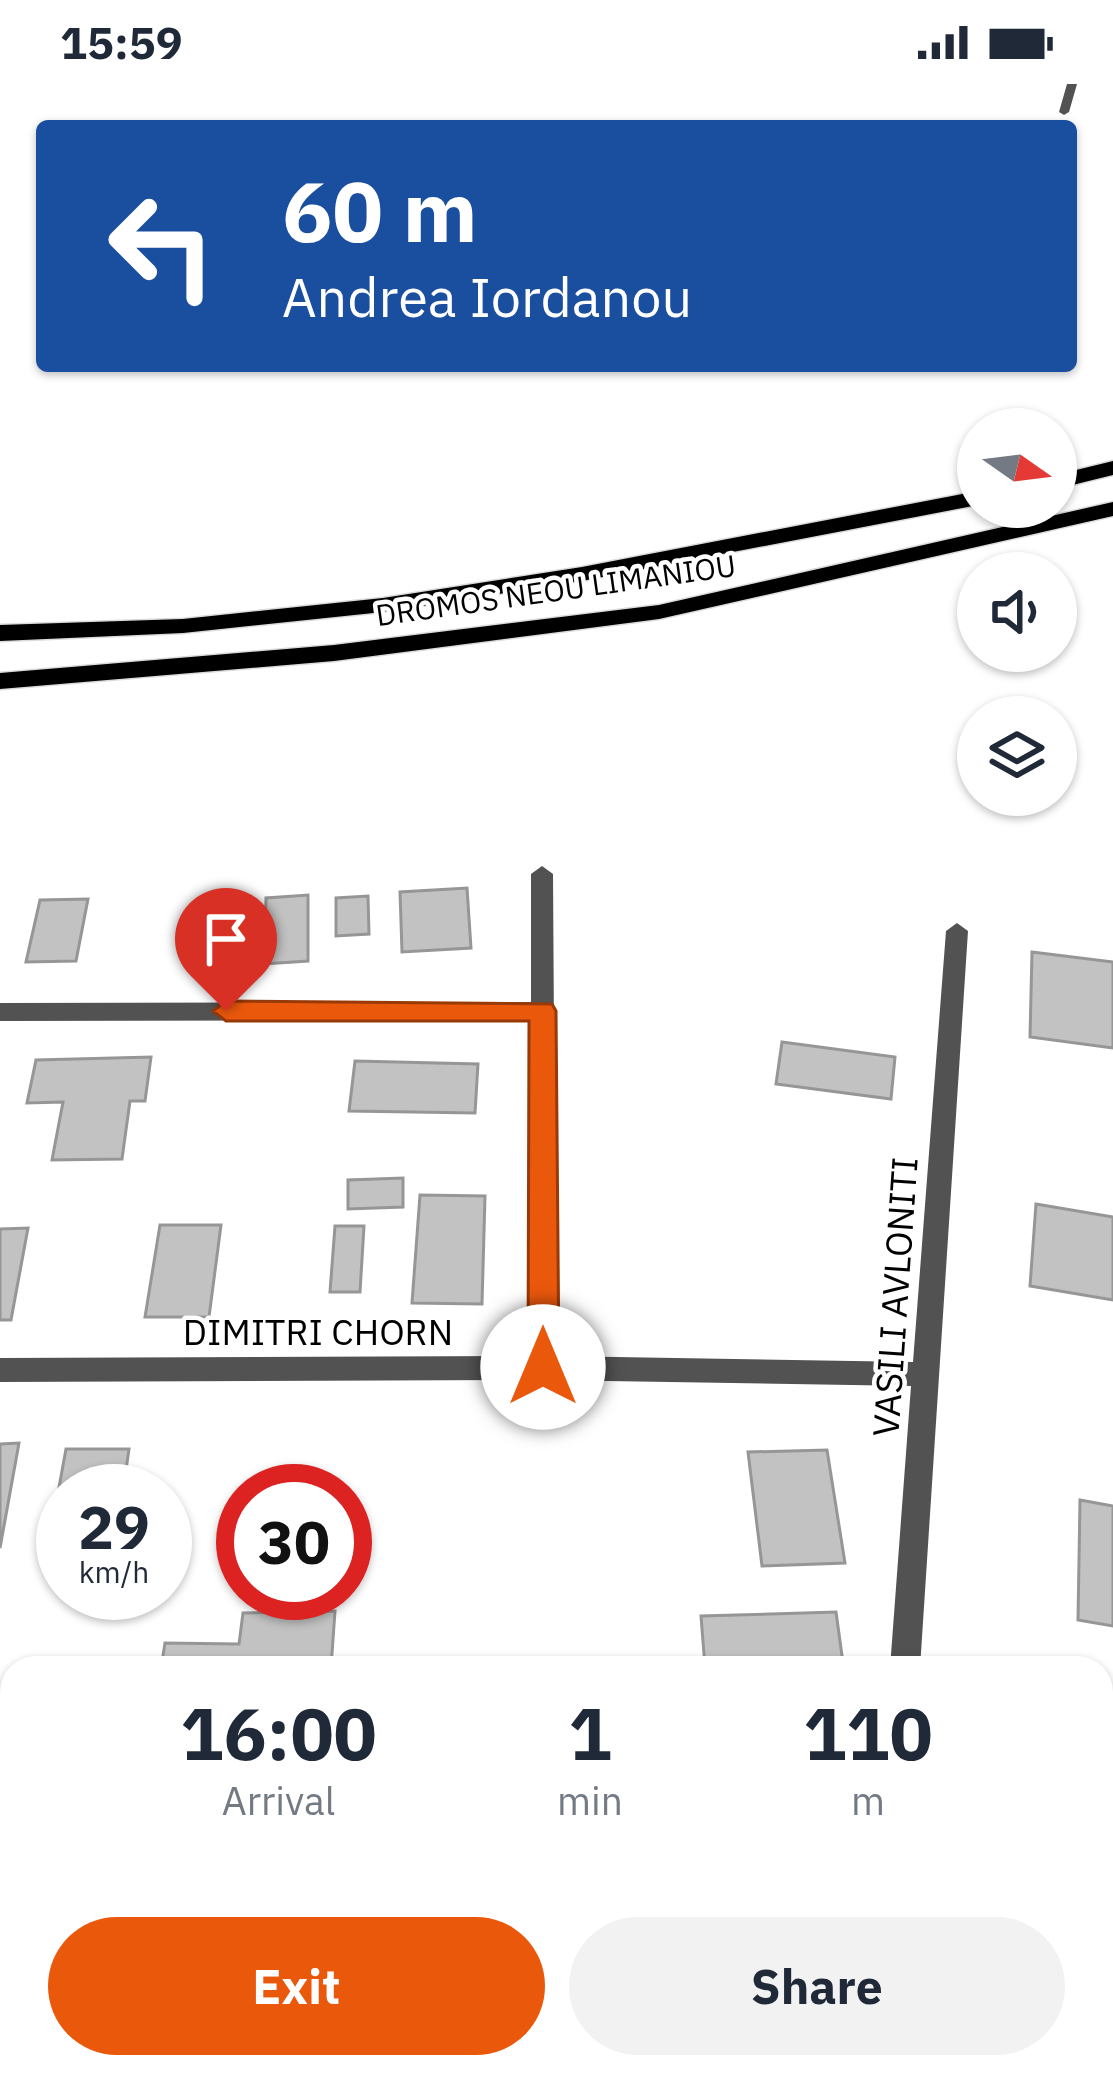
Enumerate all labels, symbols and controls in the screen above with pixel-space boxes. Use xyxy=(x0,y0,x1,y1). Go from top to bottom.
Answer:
text: 15:59 xyxy=(60,13,183,71)
text: 60 m xyxy=(282,156,478,265)
icon: left xyxy=(84,168,240,324)
text: Andrea Iordanou xyxy=(282,262,692,332)
north arrow xyxy=(957,408,1077,528)
map controls xyxy=(957,408,1077,816)
street label: DROMOS NEOU LIMANIOU xyxy=(373,545,738,634)
button: sound xyxy=(957,552,1077,672)
button: layers xyxy=(957,696,1077,816)
pin xyxy=(175,888,277,1011)
icon: arrive xyxy=(193,906,259,972)
street label: VASILI AVLONITI xyxy=(861,1156,928,1438)
position arrow xyxy=(480,1304,606,1430)
street label: DIMITRI CHORN xyxy=(183,1308,453,1355)
speed limit sign: 30 xyxy=(216,1464,372,1620)
text: 29 xyxy=(78,1487,150,1566)
text: km/h xyxy=(79,1552,149,1591)
text: 16:00 xyxy=(180,1686,377,1780)
text: 1 xyxy=(568,1686,612,1780)
text: 110 xyxy=(803,1686,933,1780)
text: Arrival xyxy=(222,1775,335,1826)
text: min xyxy=(557,1775,623,1826)
text: m xyxy=(851,1775,885,1826)
button: Exit xyxy=(48,1917,545,2055)
button: Share xyxy=(569,1917,1065,2055)

